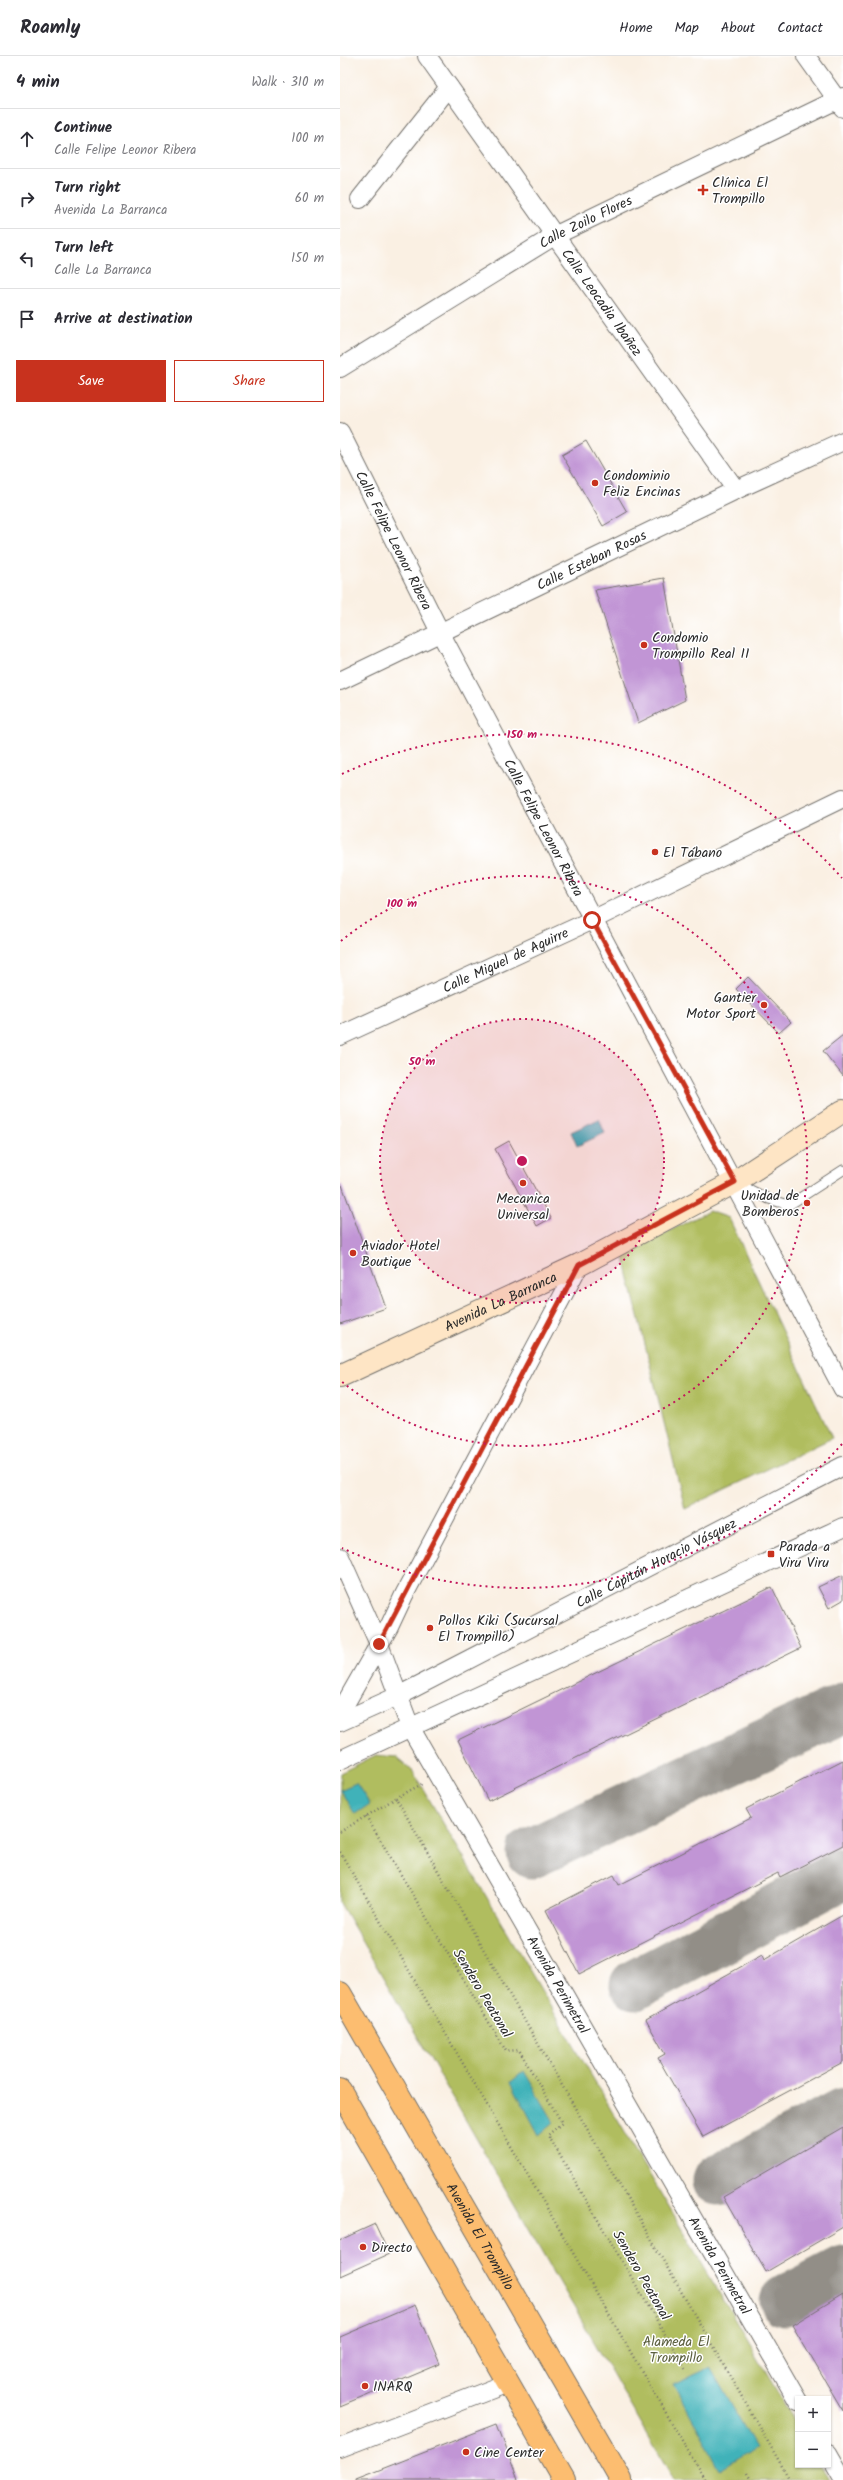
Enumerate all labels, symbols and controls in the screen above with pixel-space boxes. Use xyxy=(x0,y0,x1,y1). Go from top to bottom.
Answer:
text: Roamly xyxy=(20,13,80,43)
text: Home xyxy=(619,17,653,39)
text: Map xyxy=(675,17,699,39)
text: About xyxy=(721,17,755,39)
text: Contact xyxy=(777,17,823,39)
text: 4 min xyxy=(16,69,60,96)
text: Walk · 310 m xyxy=(251,72,324,93)
text: Continue xyxy=(54,116,112,140)
icon: ahead xyxy=(16,128,38,150)
text: 100 m xyxy=(291,128,324,149)
text: Calle Felipe Leonor Ribera xyxy=(54,140,196,161)
place label: Clínica El Trompillo xyxy=(712,172,769,210)
text: Turn right xyxy=(54,176,121,200)
marker: Clínica El Trompillo xyxy=(697,184,709,196)
icon: right xyxy=(16,188,38,210)
text: 60 m xyxy=(295,188,324,209)
street label: Calle Zoilo Flores xyxy=(535,190,636,255)
text: Avenida La Barranca xyxy=(54,200,167,221)
text: Turn left xyxy=(54,236,114,260)
street label: Calle Leocadia Ibañez xyxy=(555,244,647,361)
icon: left xyxy=(16,248,38,270)
text: 150 m xyxy=(291,248,324,269)
text: Calle La Barranca xyxy=(54,260,152,281)
text: Arrive at destination xyxy=(54,307,193,331)
icon: arrive xyxy=(16,308,38,330)
button: Save xyxy=(16,360,166,402)
button: Share xyxy=(174,360,324,402)
place label: Condominio Feliz Encinas xyxy=(603,465,680,503)
street label: Calle Felipe Leonor Ribera xyxy=(349,467,437,614)
marker: Condominio Feliz Encinas xyxy=(590,478,600,488)
street label: Calle Esteban Rosas xyxy=(533,525,650,597)
place label: Condomio Trompillo Real II xyxy=(652,627,749,665)
marker: Condomio Trompillo Real II xyxy=(639,640,649,650)
text: 150 m xyxy=(507,725,537,744)
street label: Calle Felipe Leonor Ribera xyxy=(497,755,589,901)
place label: El Tábano xyxy=(663,842,722,864)
marker: El Tábano xyxy=(650,847,660,857)
text: 100 m xyxy=(387,894,417,913)
route start xyxy=(583,911,601,929)
street label: Calle Miguel de Aguirre xyxy=(439,922,573,999)
place label: Gantier Motor Sport xyxy=(686,987,757,1025)
marker: Gantier Motor Sport xyxy=(759,1000,769,1010)
text: 50 m xyxy=(408,1052,436,1071)
centre of rings xyxy=(515,1154,529,1168)
marker: Mecanica Universal xyxy=(518,1178,528,1188)
place label: Unidad de Bomberos xyxy=(740,1185,800,1223)
place label: Mecanica Universal xyxy=(496,1188,550,1226)
marker: Unidad de Bomberos xyxy=(802,1198,812,1208)
place label: Aviador Hotel Boutique xyxy=(361,1235,440,1273)
marker: Aviador Hotel Boutique xyxy=(348,1248,358,1258)
street label: Avenida La Barranca xyxy=(441,1267,561,1338)
street label: Calle Capitán Horacio Vásquez xyxy=(572,1513,741,1614)
place label: Parada a Viru Viru xyxy=(779,1536,830,1574)
marker: Parada a Viru Viru xyxy=(766,1549,776,1559)
place label: Pollos Kiki (Sucursal El Trompillo) xyxy=(438,1610,559,1648)
marker: Pollos Kiki (Sucursal El Trompillo) xyxy=(425,1623,435,1633)
route end xyxy=(370,1635,388,1653)
street label: Avenida Perimetral xyxy=(520,1932,595,2039)
street label: Sendero Peatonal xyxy=(447,1945,518,2043)
street label: Avenida El Trompillo xyxy=(440,2179,519,2295)
street label: Avenida Perimetral xyxy=(682,2212,756,2319)
street label: Sendero Peatonal xyxy=(606,2226,676,2325)
place label: Directo xyxy=(371,2237,412,2259)
marker: Directo xyxy=(358,2242,368,2252)
park label: Alameda El Trompillo xyxy=(643,2331,710,2369)
place label: INARQ xyxy=(373,2376,413,2398)
marker: INARQ xyxy=(360,2381,370,2391)
map controls xyxy=(795,2396,831,2468)
button: + xyxy=(795,2396,831,2432)
button: − xyxy=(795,2432,831,2468)
place label: Cine Center xyxy=(474,2442,545,2464)
marker: Cine Center xyxy=(461,2447,471,2457)

